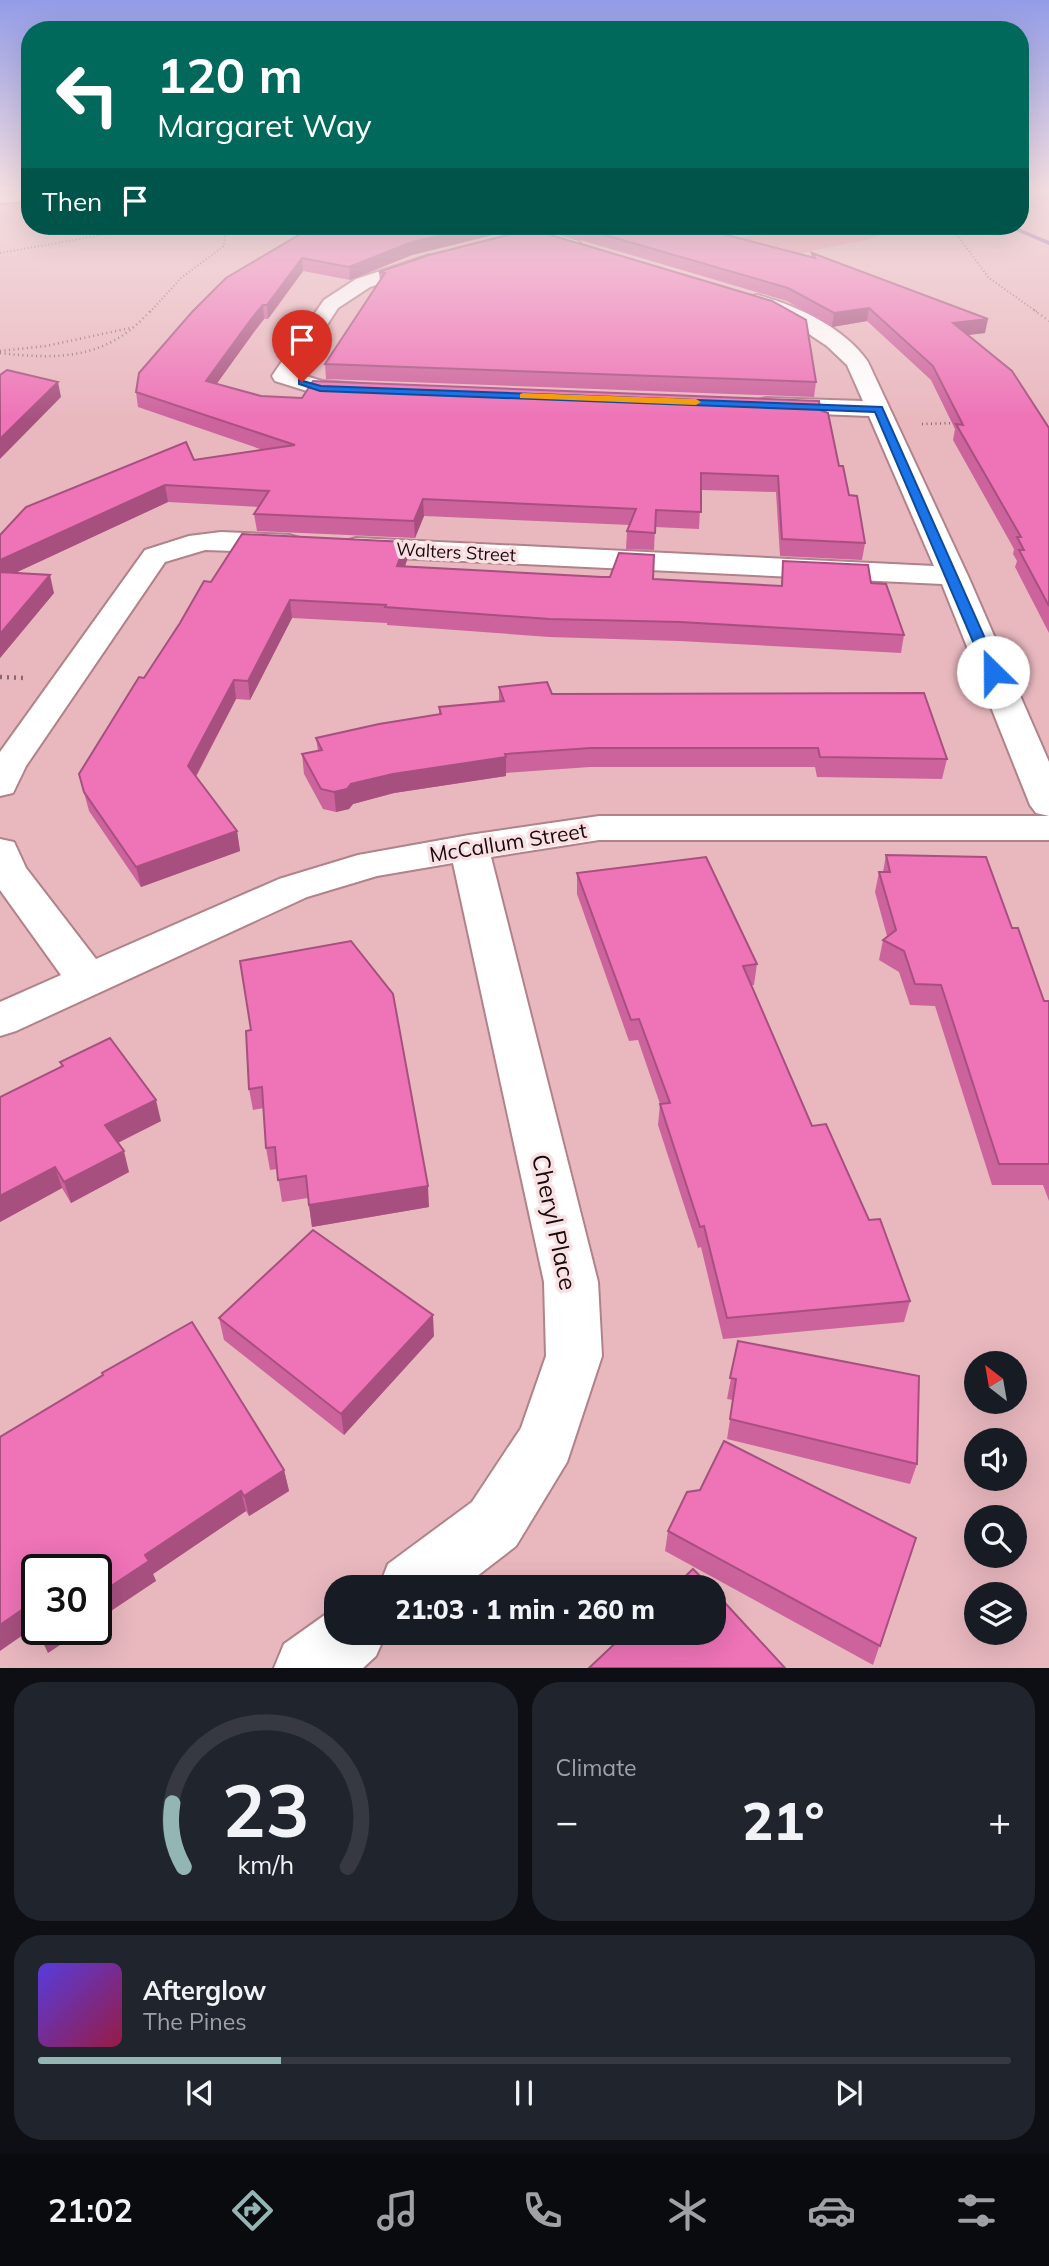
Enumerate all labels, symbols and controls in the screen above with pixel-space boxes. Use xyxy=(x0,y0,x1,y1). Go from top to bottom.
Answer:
text: 120 m xyxy=(157,44,303,105)
icon: left xyxy=(42,49,133,140)
text: Margaret Way xyxy=(157,105,372,145)
icon: arrive xyxy=(116,182,154,220)
text: Then xyxy=(42,185,102,218)
pin xyxy=(272,310,332,382)
icon: arrive xyxy=(283,321,321,359)
street label: Walters Street xyxy=(396,537,516,567)
position arrow xyxy=(956,635,1030,709)
street label: McCallum Street xyxy=(427,817,589,867)
street label: Cheryl Place xyxy=(526,1151,584,1293)
north arrow xyxy=(964,1351,1027,1414)
map controls xyxy=(964,1351,1027,1645)
button: sound xyxy=(964,1428,1027,1491)
button: search xyxy=(964,1505,1027,1568)
speed limit sign: 30 xyxy=(21,1554,112,1645)
button: layers xyxy=(964,1582,1027,1645)
text: 21:03 · 1 min · 260 m xyxy=(395,1593,655,1626)
text: Climate xyxy=(556,1753,637,1782)
text: 23 xyxy=(222,1765,309,1856)
text: 21° xyxy=(742,1788,824,1853)
text: − xyxy=(556,1797,578,1845)
text: + xyxy=(988,1797,1011,1845)
text: km/h xyxy=(237,1849,294,1880)
text: Afterglow xyxy=(143,1974,266,2007)
text: The Pines xyxy=(143,2007,247,2036)
icon: previous xyxy=(181,2074,219,2112)
icon: pause xyxy=(505,2074,543,2112)
icon: next xyxy=(830,2074,868,2112)
icon: directions xyxy=(228,2186,277,2235)
icon: music xyxy=(373,2186,422,2235)
icon: phone xyxy=(518,2186,567,2235)
icon: climate xyxy=(663,2186,712,2235)
icon: car xyxy=(807,2186,856,2235)
icon: filters xyxy=(952,2186,1001,2235)
text: 21:02 xyxy=(48,2190,133,2230)

